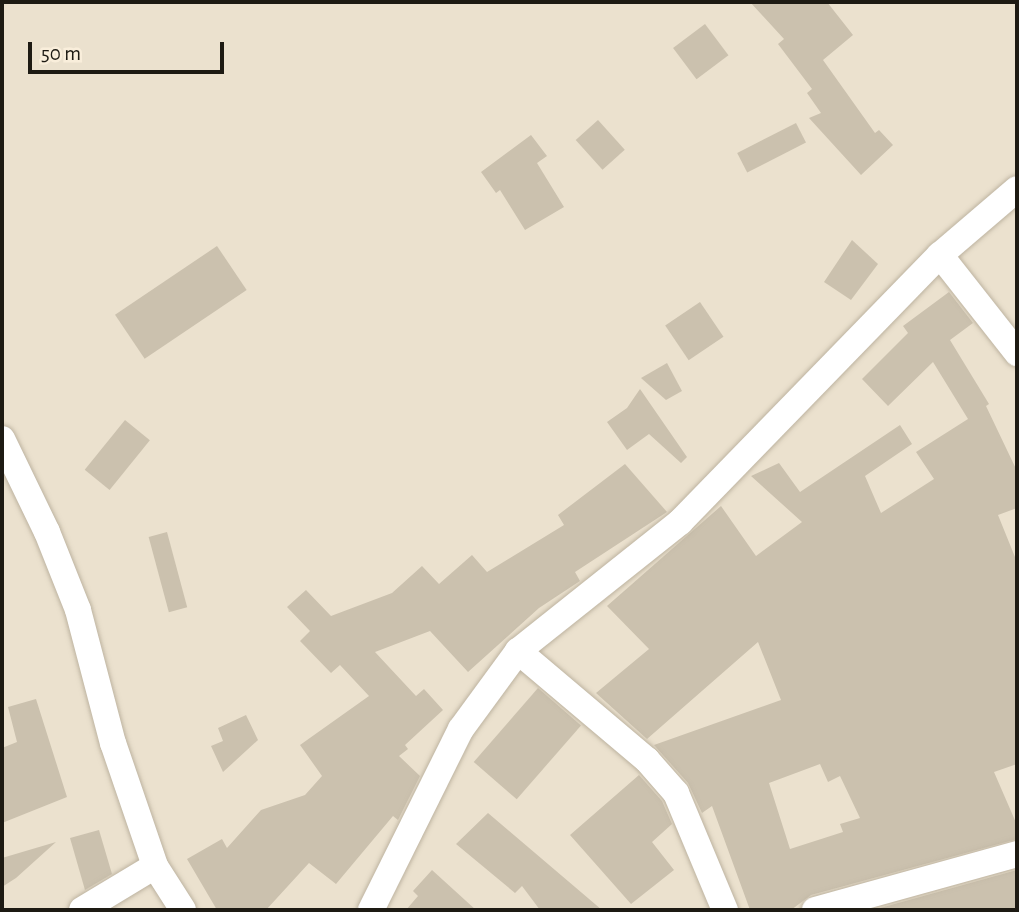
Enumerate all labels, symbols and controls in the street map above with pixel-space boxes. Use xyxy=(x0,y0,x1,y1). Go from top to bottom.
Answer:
scale bar xyxy=(32,28,228,72)
text: 50 m xyxy=(41,43,81,64)

